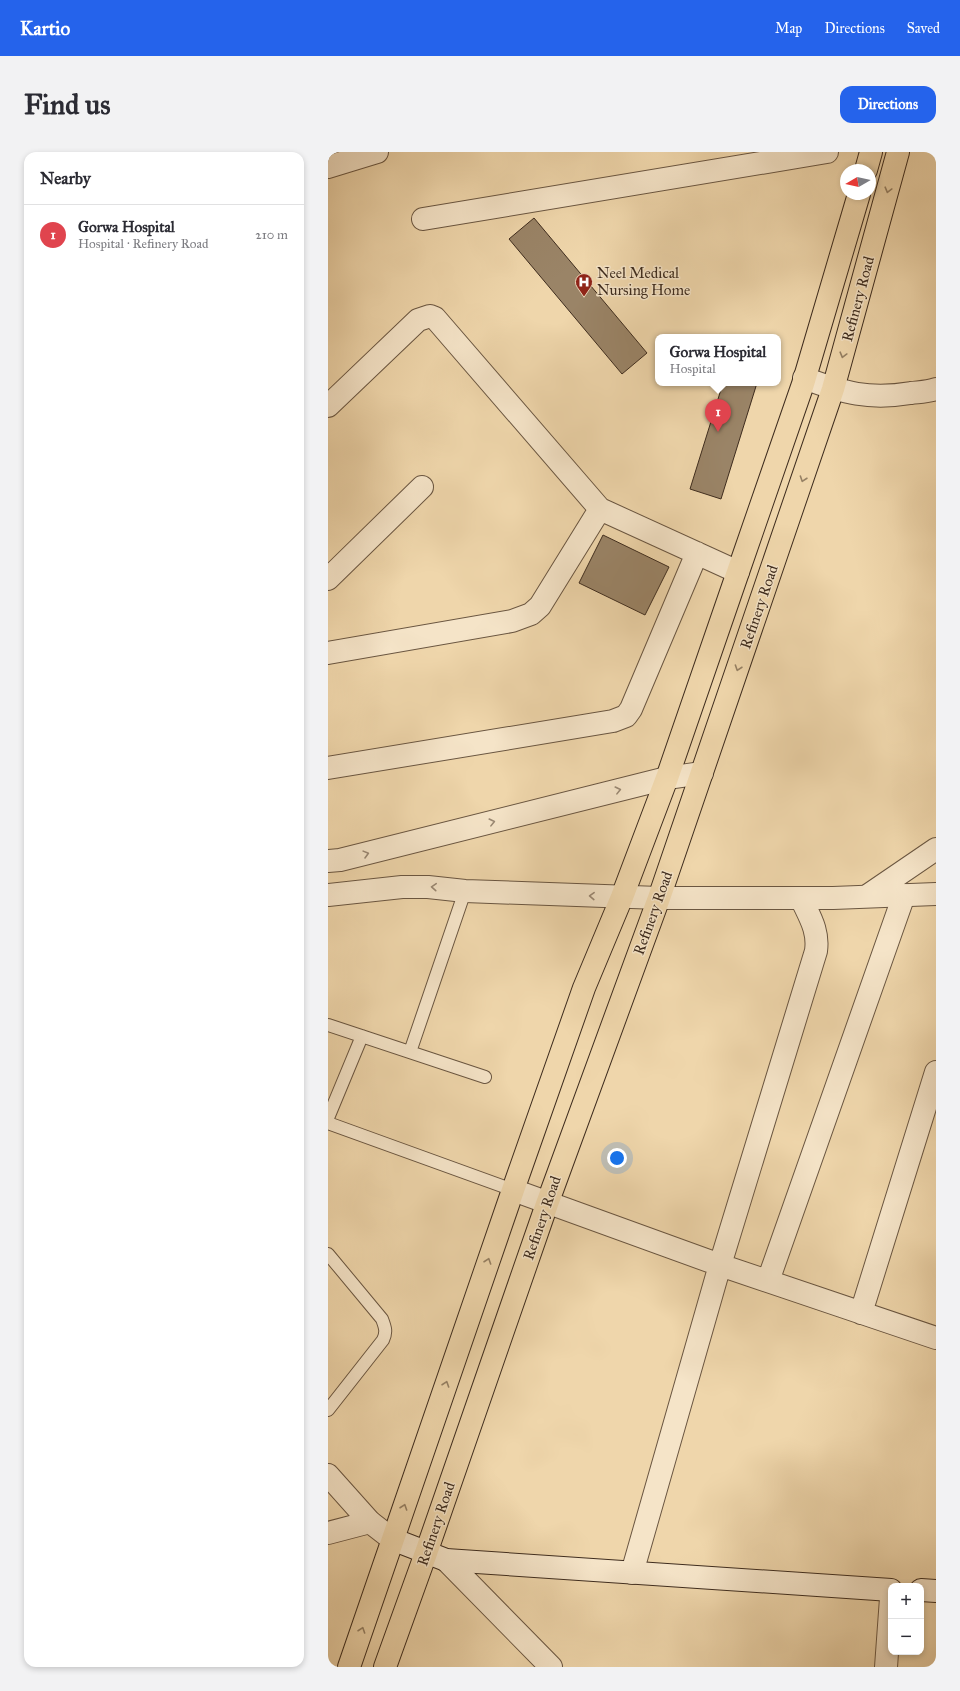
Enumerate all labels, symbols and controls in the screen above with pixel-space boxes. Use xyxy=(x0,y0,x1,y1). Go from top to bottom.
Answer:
text: Kartio xyxy=(20,17,70,40)
text: Map xyxy=(775,20,802,37)
text: Directions xyxy=(824,20,885,37)
text: Saved xyxy=(907,20,940,37)
button: Directions xyxy=(840,86,936,123)
text: Find us xyxy=(24,87,110,122)
north arrow xyxy=(840,164,876,200)
text: Nearby xyxy=(40,168,91,189)
one-way arrow xyxy=(884,186,893,193)
text: Gorwa Hospital xyxy=(78,218,175,236)
text: 1 xyxy=(50,227,56,243)
text: 210 m xyxy=(255,227,288,243)
text: Hospital · Refinery Road xyxy=(78,236,208,252)
street label: Refinery Road xyxy=(838,254,878,344)
place label: Neel Medical Nursing Home xyxy=(597,264,690,299)
hospital icon: Neel Medical Nursing Home xyxy=(574,272,594,297)
popup xyxy=(655,334,781,386)
text: Gorwa Hospital xyxy=(670,343,766,361)
one-way arrow xyxy=(839,352,847,359)
text: Hospital xyxy=(670,361,716,377)
pin: 1 xyxy=(705,399,731,432)
one-way arrow xyxy=(799,475,807,482)
street label: Refinery Road xyxy=(736,562,782,651)
one-way arrow xyxy=(734,665,742,672)
one-way arrow xyxy=(615,786,621,794)
one-way arrow xyxy=(489,818,495,826)
one-way arrow xyxy=(363,850,369,858)
street label: Refinery Road xyxy=(630,868,677,957)
one-way arrow xyxy=(431,883,437,892)
one-way arrow xyxy=(589,891,595,900)
your location xyxy=(607,1148,627,1168)
street label: Refinery Road xyxy=(519,1173,565,1262)
one-way arrow xyxy=(484,1258,492,1265)
one-way arrow xyxy=(441,1381,450,1388)
street label: Refinery Road xyxy=(413,1479,459,1568)
one-way arrow xyxy=(399,1504,407,1511)
map controls xyxy=(888,1583,924,1655)
button: + xyxy=(888,1583,924,1619)
button: − xyxy=(888,1619,924,1655)
one-way arrow xyxy=(357,1627,366,1634)

